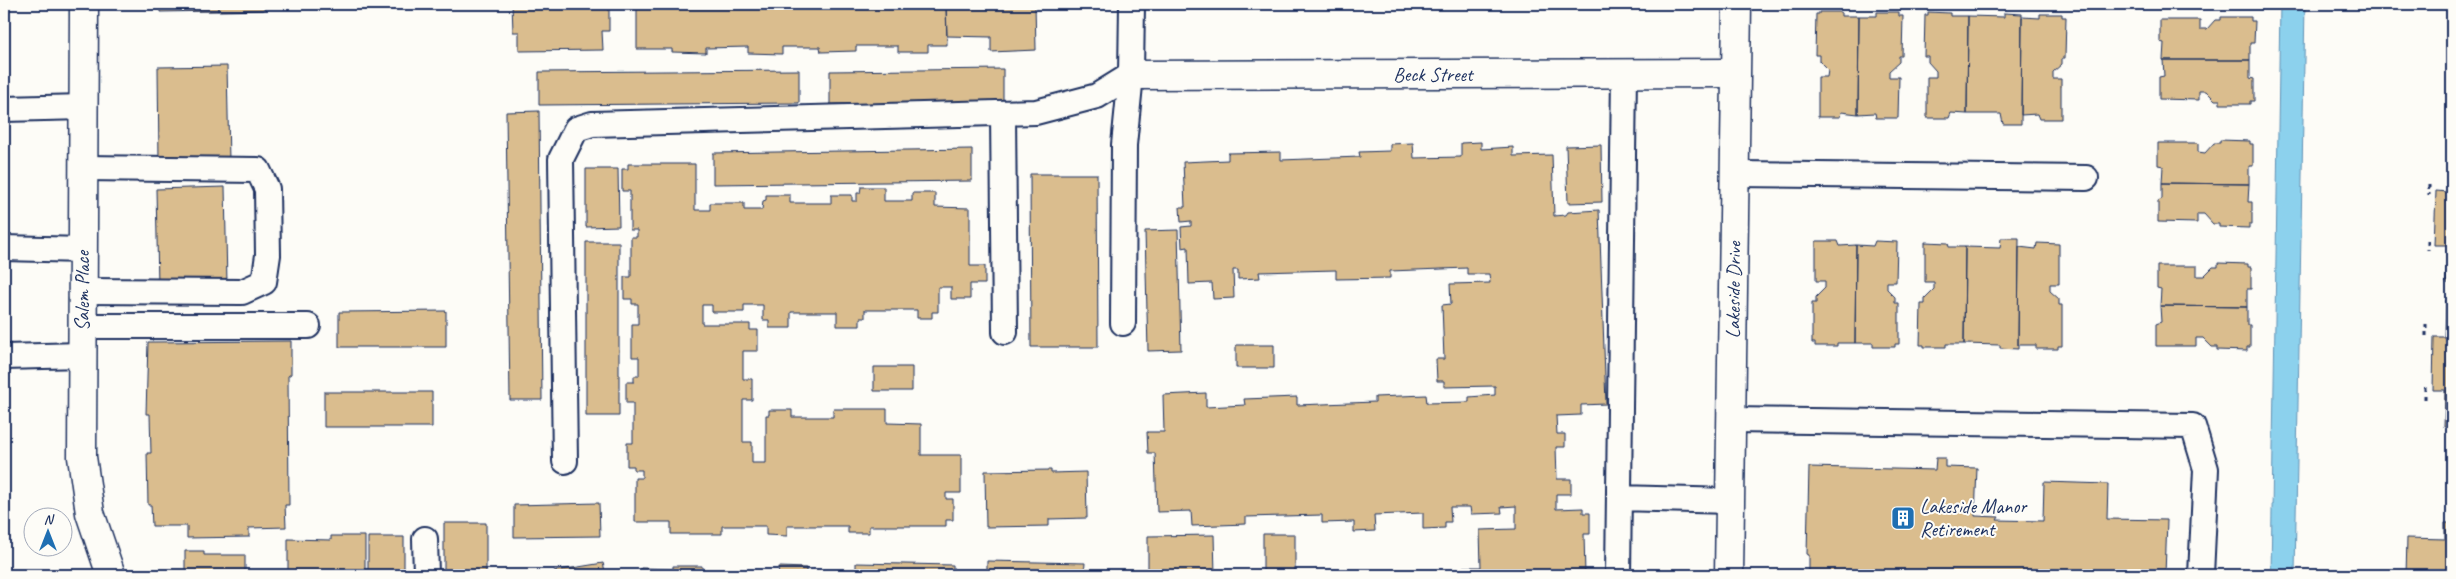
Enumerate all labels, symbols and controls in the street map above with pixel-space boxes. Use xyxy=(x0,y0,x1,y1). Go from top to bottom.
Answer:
street label: Beck Street xyxy=(1393,62,1475,87)
street label: Lakeside Drive xyxy=(1720,240,1747,339)
street label: Salem Place xyxy=(70,250,95,331)
place label: Lakeside Manor Retirement xyxy=(1920,494,2028,542)
building icon: Lakeside Manor Retirement xyxy=(1890,505,1916,531)
north arrow xyxy=(22,506,72,556)
text: N xyxy=(44,511,55,528)

